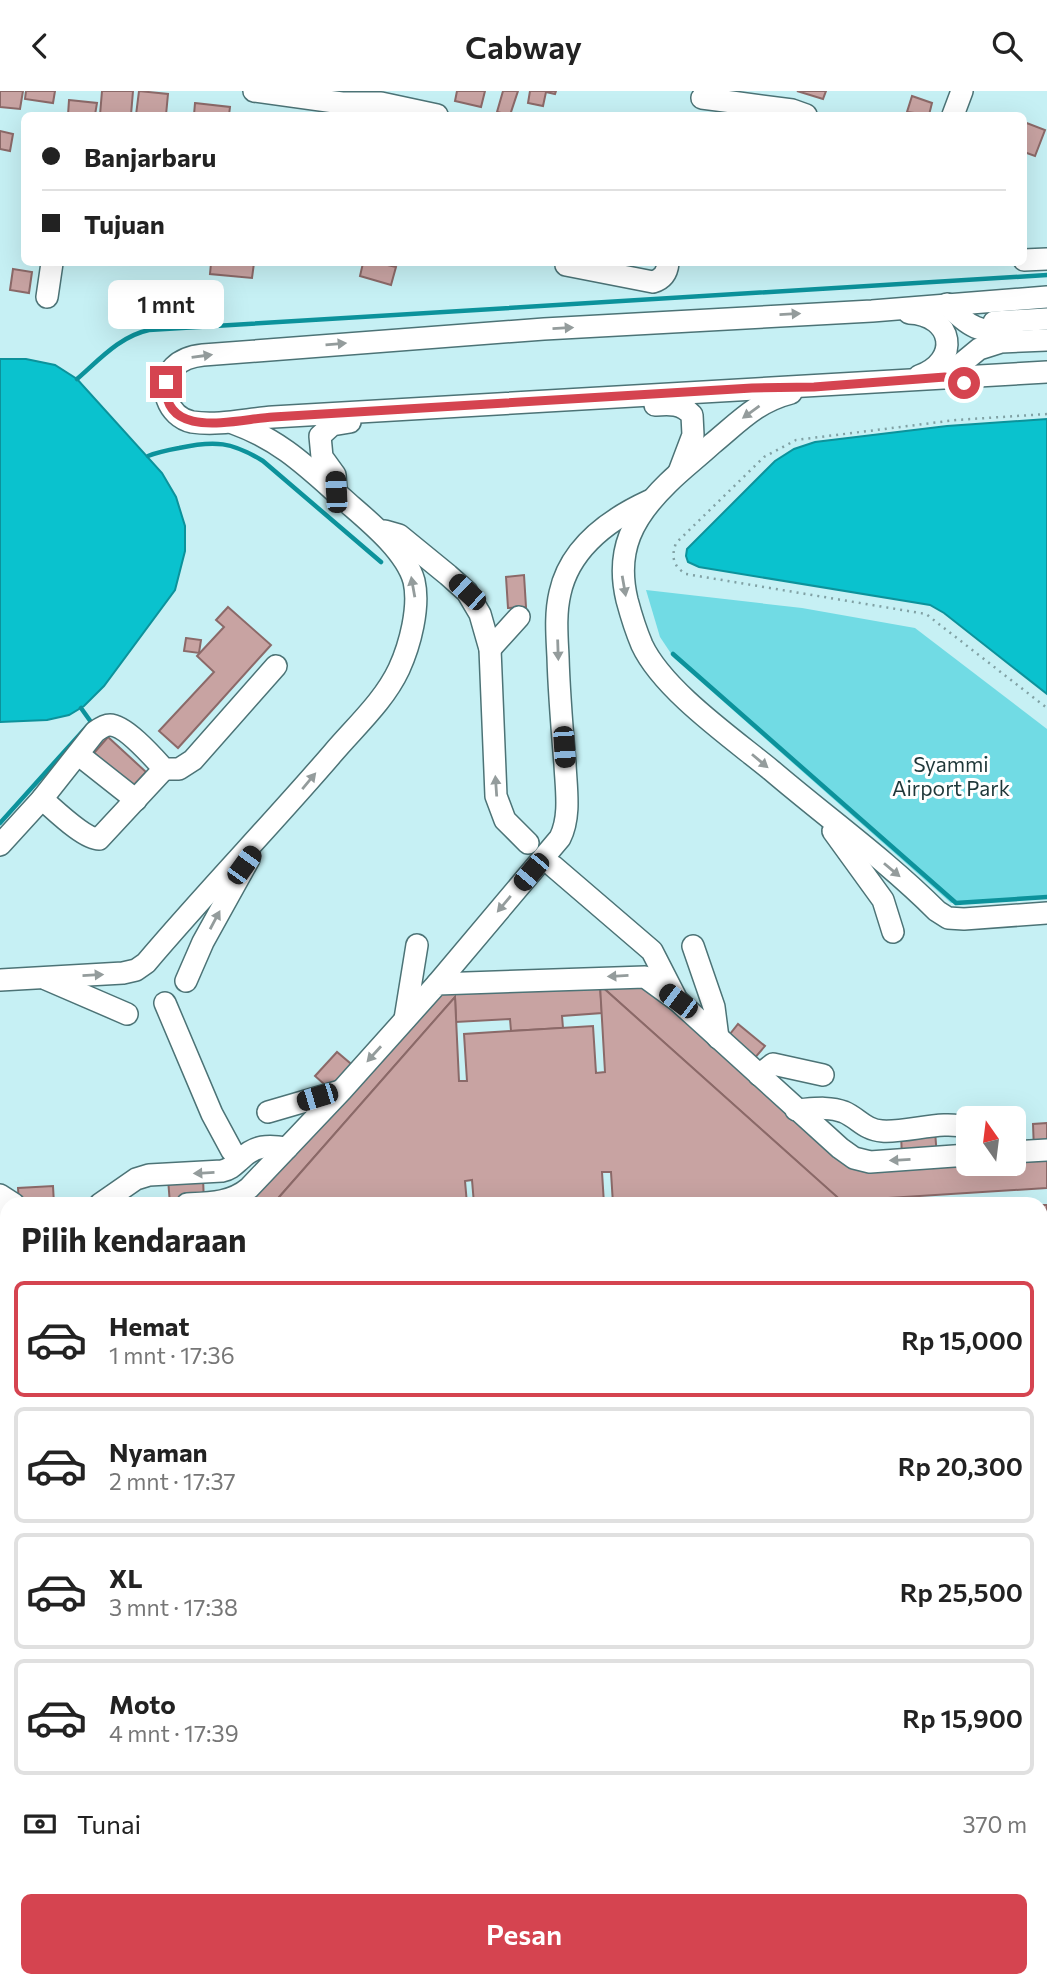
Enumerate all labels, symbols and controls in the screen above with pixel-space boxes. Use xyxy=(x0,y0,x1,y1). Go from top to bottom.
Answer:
text: Cabway xyxy=(465,26,582,66)
icon: back xyxy=(21,27,59,65)
icon: search xyxy=(988,27,1026,65)
text: Banjarbaru xyxy=(84,141,216,172)
text: Tujuan xyxy=(84,208,165,239)
callout: 1 mnt xyxy=(108,281,224,329)
text: 1 mnt xyxy=(137,290,195,318)
one-way arrow xyxy=(779,309,801,320)
one-way arrow xyxy=(552,322,574,333)
one-way arrow xyxy=(325,338,347,349)
one-way arrow xyxy=(191,350,213,361)
route end xyxy=(150,366,182,398)
route start xyxy=(948,367,980,399)
one-way arrow xyxy=(742,405,760,419)
car xyxy=(325,470,348,514)
car xyxy=(445,570,490,614)
one-way arrow xyxy=(619,575,630,597)
one-way arrow xyxy=(407,576,418,598)
one-way arrow xyxy=(552,639,563,661)
car xyxy=(553,725,576,769)
park label: Syammi Airport Park xyxy=(892,751,1010,800)
one-way arrow xyxy=(751,753,768,768)
one-way arrow xyxy=(301,772,316,789)
one-way arrow xyxy=(490,775,501,797)
car xyxy=(224,842,265,888)
car xyxy=(510,849,553,895)
one-way arrow xyxy=(882,863,900,878)
one-way arrow xyxy=(496,895,512,913)
one-way arrow xyxy=(210,910,221,930)
one-way arrow xyxy=(82,969,104,980)
one-way arrow xyxy=(607,971,629,982)
car xyxy=(655,980,702,1022)
one-way arrow xyxy=(367,1046,382,1063)
car xyxy=(294,1081,341,1113)
north arrow xyxy=(956,1106,1026,1176)
map controls xyxy=(956,1106,1026,1176)
one-way arrow xyxy=(888,1155,910,1166)
one-way arrow xyxy=(192,1168,214,1179)
text: Pilih kendaraan xyxy=(21,1219,247,1259)
icon: car xyxy=(25,1308,88,1371)
text: Hemat xyxy=(109,1310,190,1341)
text: Rp 15,000 xyxy=(901,1324,1023,1355)
text: 1 mnt · 17:36 xyxy=(109,1341,235,1369)
icon: car xyxy=(25,1434,88,1497)
text: Nyaman xyxy=(109,1436,208,1467)
text: Rp 20,300 xyxy=(898,1450,1023,1481)
text: 2 mnt · 17:37 xyxy=(109,1467,236,1495)
icon: car xyxy=(25,1560,88,1623)
text: XL xyxy=(109,1562,143,1593)
text: Rp 25,500 xyxy=(900,1576,1023,1607)
text: 3 mnt · 17:38 xyxy=(109,1593,238,1621)
icon: car xyxy=(25,1686,88,1749)
text: Moto xyxy=(109,1688,176,1719)
text: Rp 15,900 xyxy=(902,1702,1023,1733)
text: 4 mnt · 17:39 xyxy=(109,1719,239,1747)
icon: cash xyxy=(21,1805,59,1843)
text: Tunai xyxy=(77,1808,141,1839)
text: 370 m xyxy=(962,1810,1027,1838)
button: Pesan xyxy=(21,1894,1027,1974)

